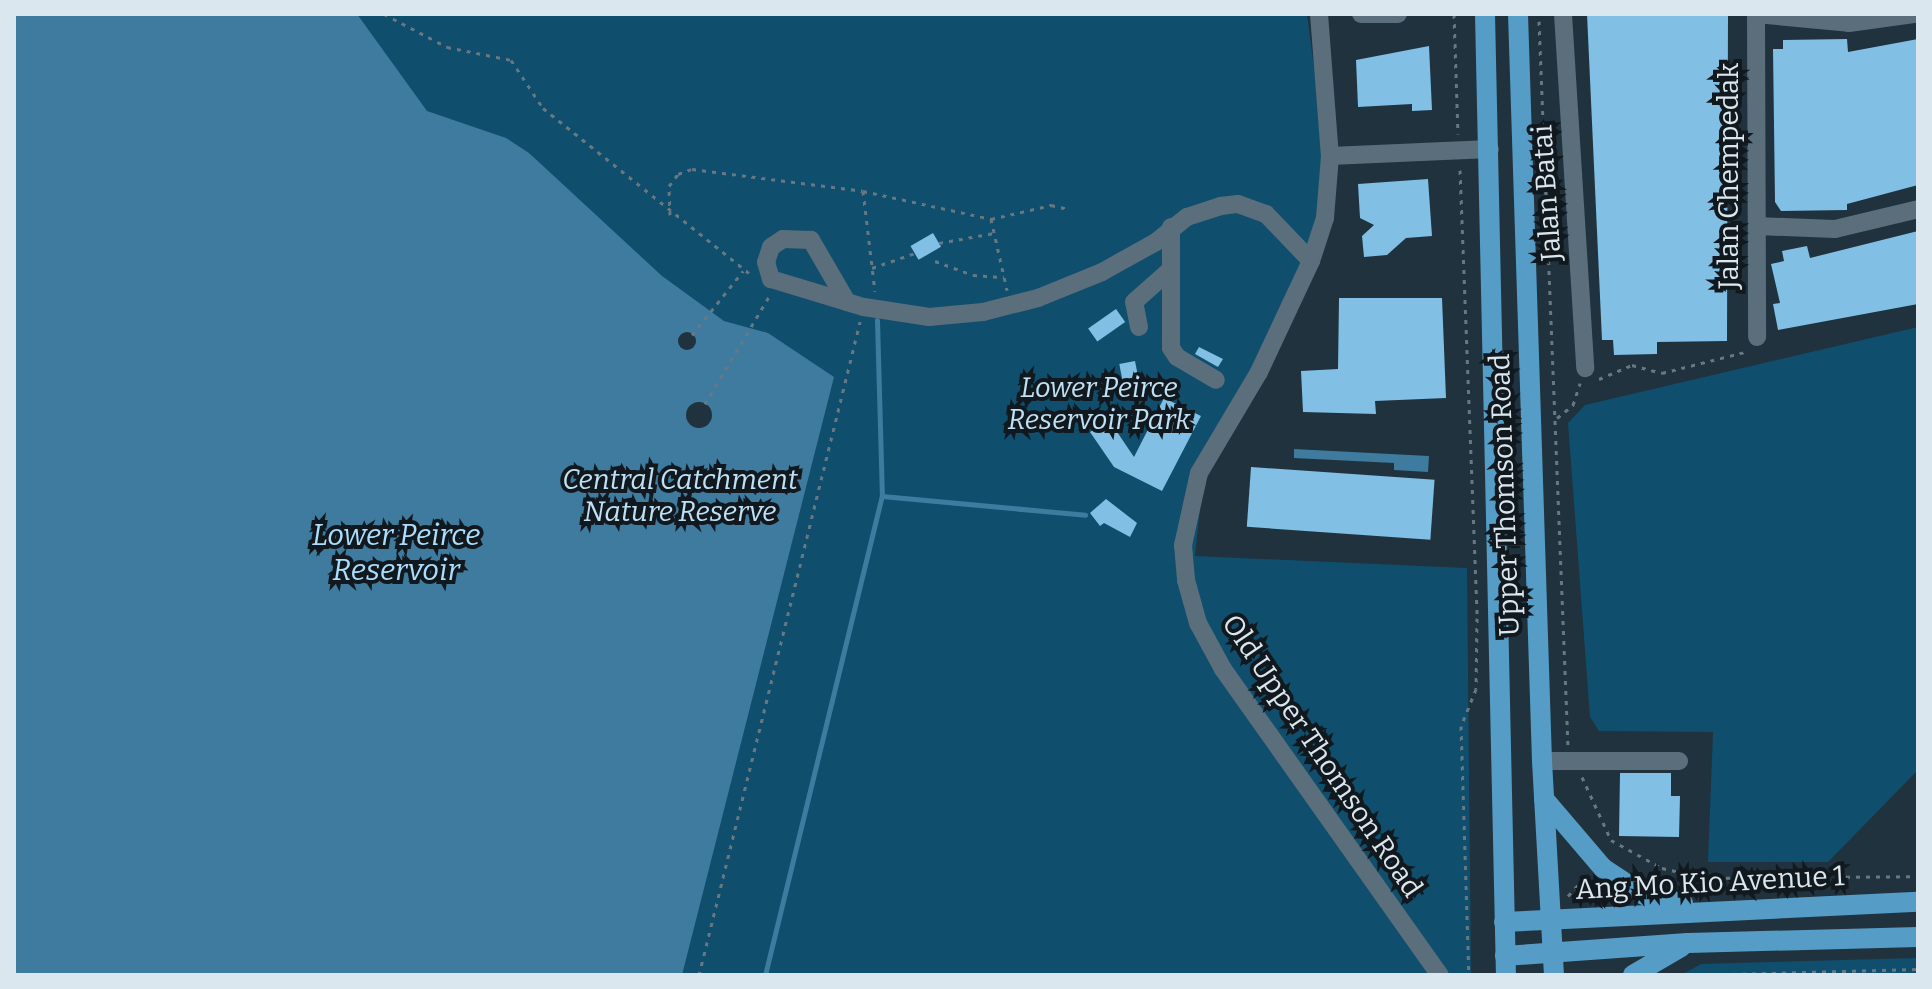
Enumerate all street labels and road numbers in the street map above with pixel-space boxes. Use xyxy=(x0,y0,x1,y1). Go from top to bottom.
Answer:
street label: Jalan Chempedak xyxy=(1712,63,1746,289)
street label: Jalan Batai xyxy=(1525,124,1569,262)
street label: Upper Thomson Road xyxy=(1483,353,1527,637)
street label: Old Upper Thomson Road xyxy=(1215,608,1429,904)
street label: Ang Mo Kio Avenue 1 xyxy=(1575,859,1845,907)

